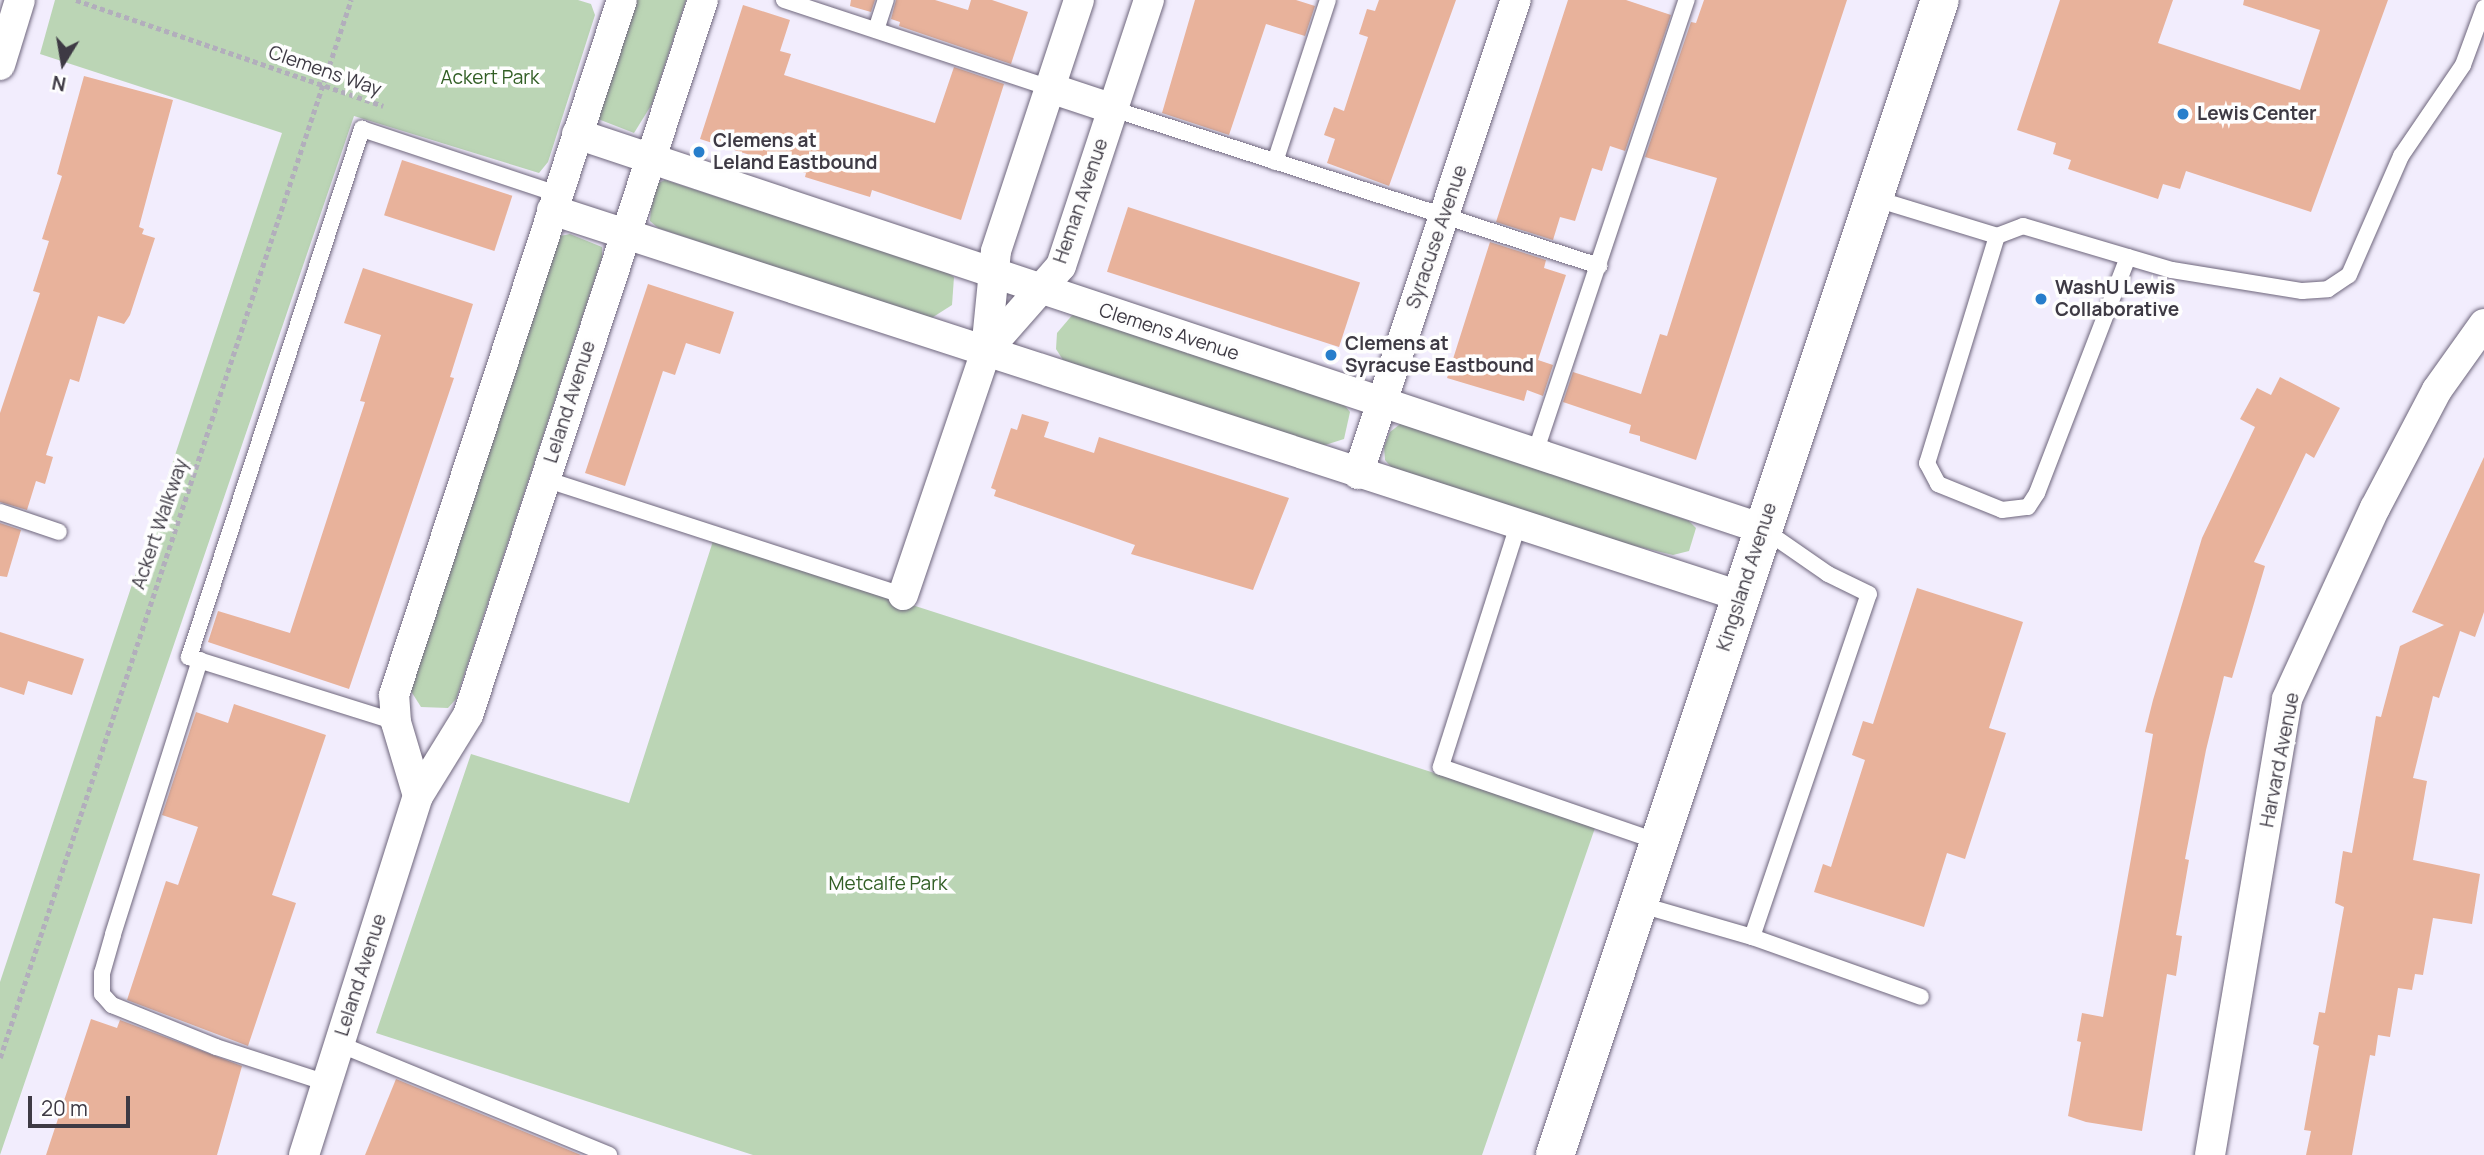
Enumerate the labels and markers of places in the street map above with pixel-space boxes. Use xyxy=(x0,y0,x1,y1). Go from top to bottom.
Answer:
place label: Lewis Center xyxy=(2197,103,2317,125)
marker: Lewis Center xyxy=(2175,106,2191,122)
place label: Clemens at Leland Eastbound xyxy=(713,130,877,174)
marker: Clemens at Leland Eastbound xyxy=(691,144,707,160)
place label: WashU Lewis Collaborative xyxy=(2055,277,2179,321)
marker: WashU Lewis Collaborative xyxy=(2033,291,2049,307)
place label: Clemens at Syracuse Eastbound xyxy=(1345,333,1534,377)
marker: Clemens at Syracuse Eastbound xyxy=(1323,347,1339,363)

